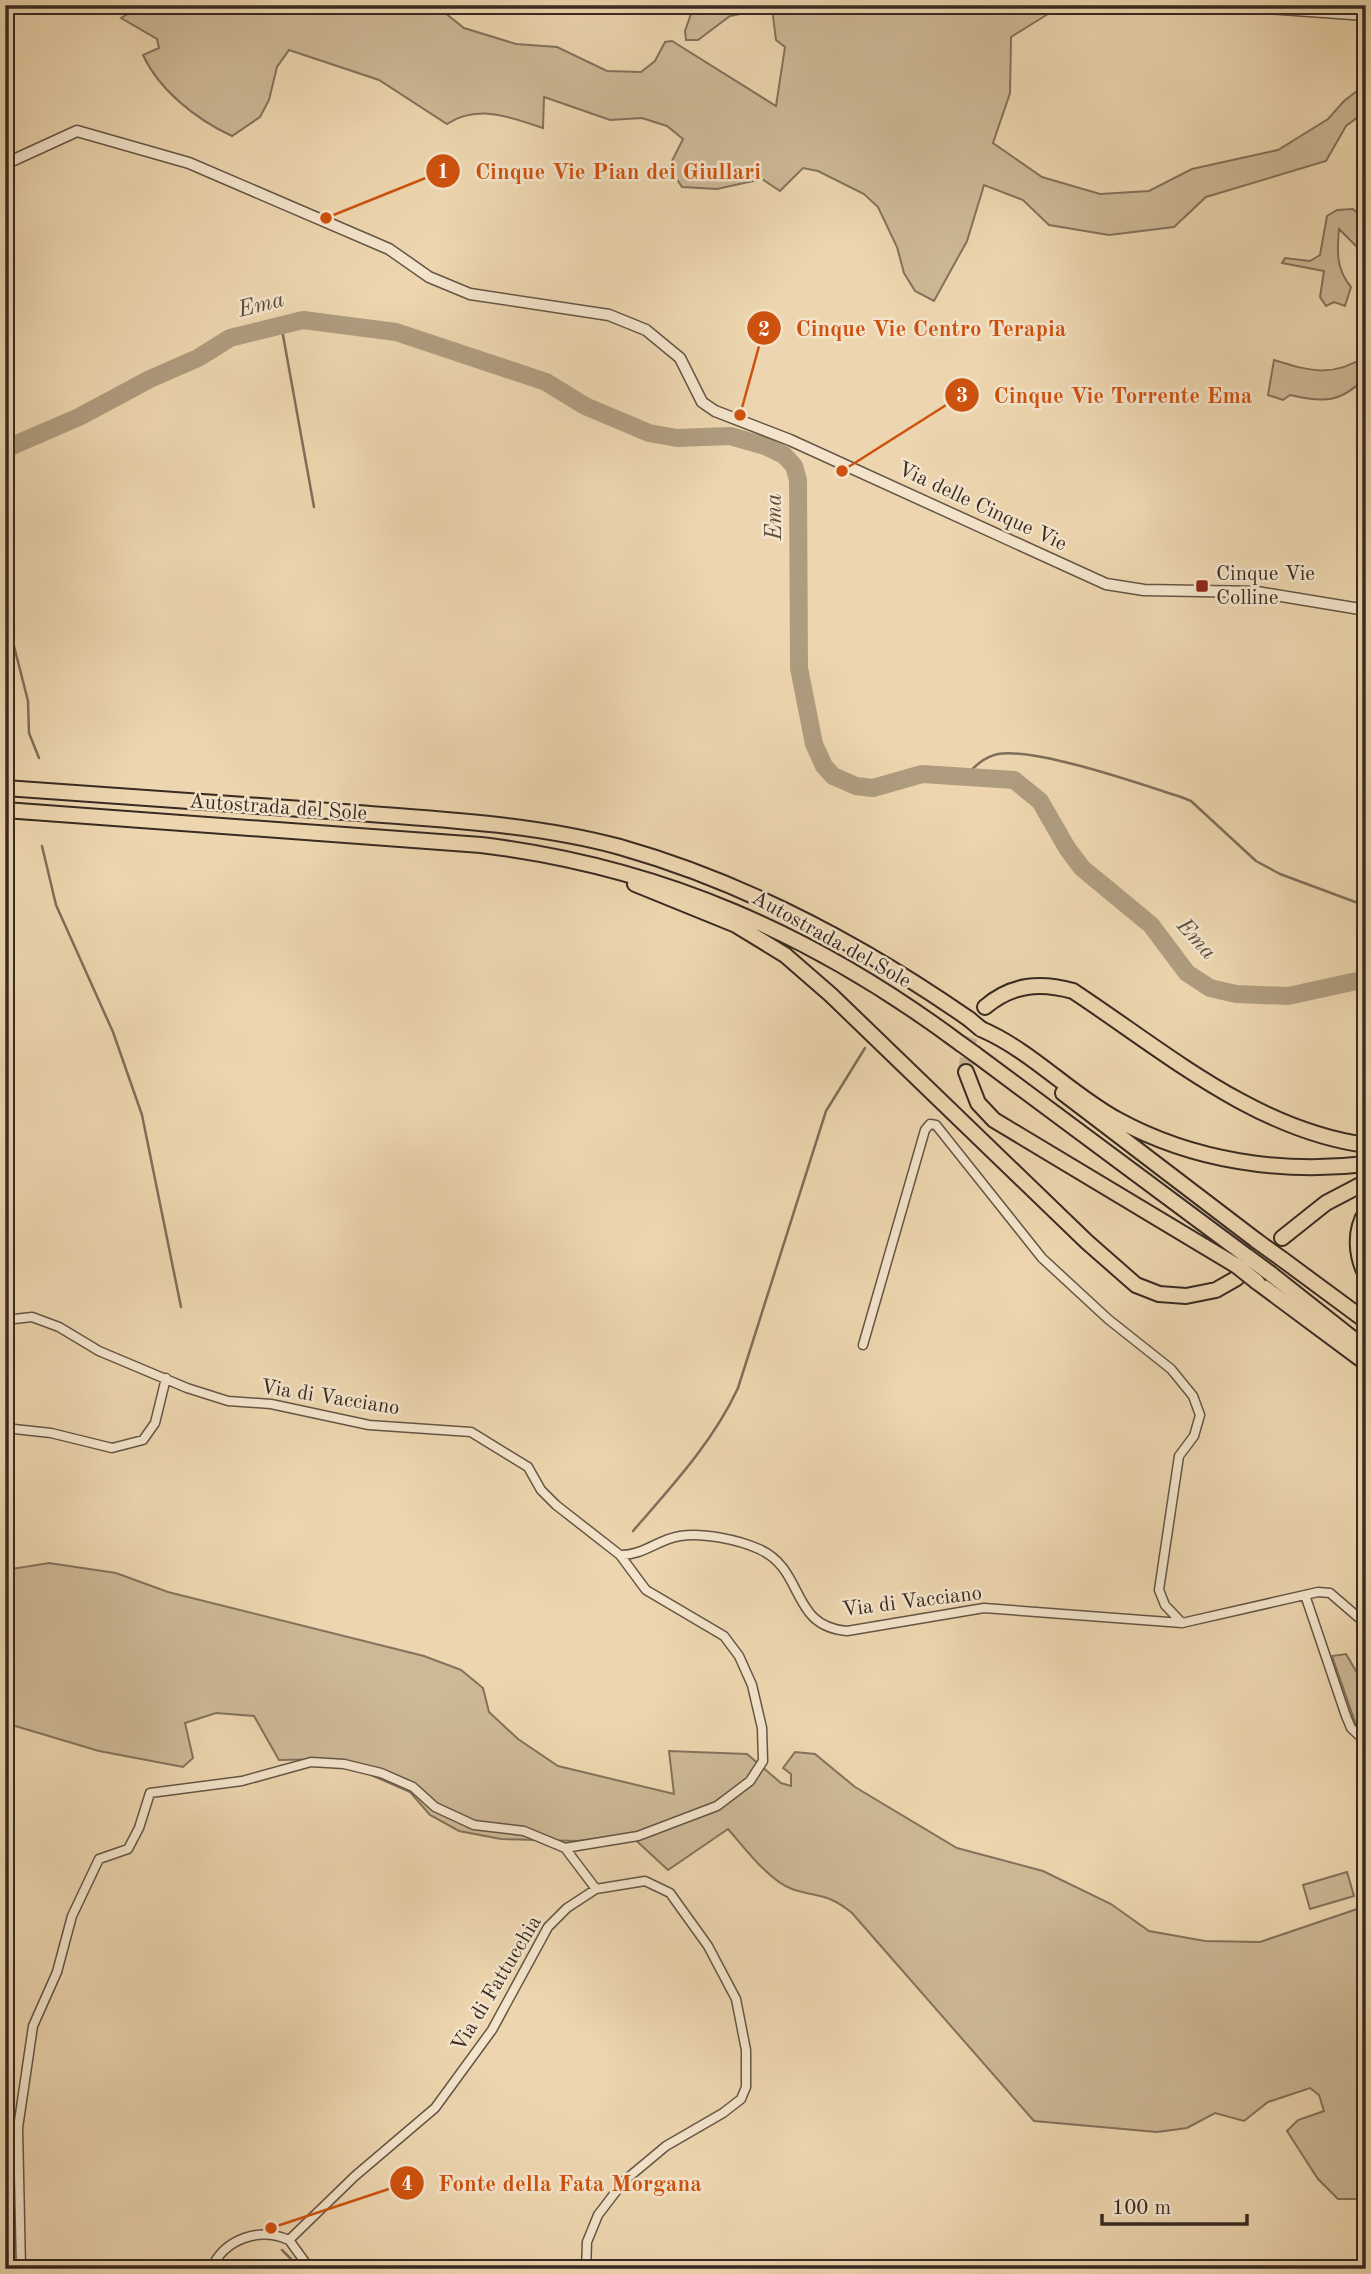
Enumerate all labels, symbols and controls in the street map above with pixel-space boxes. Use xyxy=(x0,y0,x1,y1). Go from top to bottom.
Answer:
callout: Cinque Vie Pian dei Giullari xyxy=(426,149,775,193)
text: Cinque Vie Pian dei Giullari xyxy=(475,161,761,184)
text: 1 xyxy=(437,162,449,183)
water label: Ema xyxy=(234,288,287,322)
callout: Cinque Vie Centro Terapia xyxy=(747,306,1080,350)
text: Cinque Vie Centro Terapia xyxy=(796,318,1067,341)
text: 2 xyxy=(758,320,770,341)
callout: Cinque Vie Torrente Ema xyxy=(944,373,1266,417)
text: Cinque Vie Torrente Ema xyxy=(994,385,1253,408)
text: 3 xyxy=(956,386,968,407)
street label: Via delle Cinque Vie xyxy=(894,459,1070,555)
water label: Ema xyxy=(763,494,786,541)
place label: Cinque Vie Colline xyxy=(1216,564,1315,609)
marker: Cinque Vie Colline xyxy=(1194,578,1210,594)
street label: Autostrada del Sole xyxy=(188,791,368,825)
street label: Autostrada del Sole xyxy=(748,888,914,992)
water label: Ema xyxy=(1171,913,1220,964)
street label: Via di Vacciano xyxy=(259,1377,401,1419)
street label: Via di Vacciano xyxy=(841,1583,983,1621)
street label: Via di Fattucchia xyxy=(448,1912,546,2056)
callout: Fonte della Fata Morgana xyxy=(389,2161,716,2205)
text: Fonte della Fata Morgana xyxy=(438,2173,702,2196)
text: 4 xyxy=(401,2174,413,2195)
scale bar xyxy=(1102,2183,1247,2227)
text: 100 m xyxy=(1112,2198,1171,2219)

